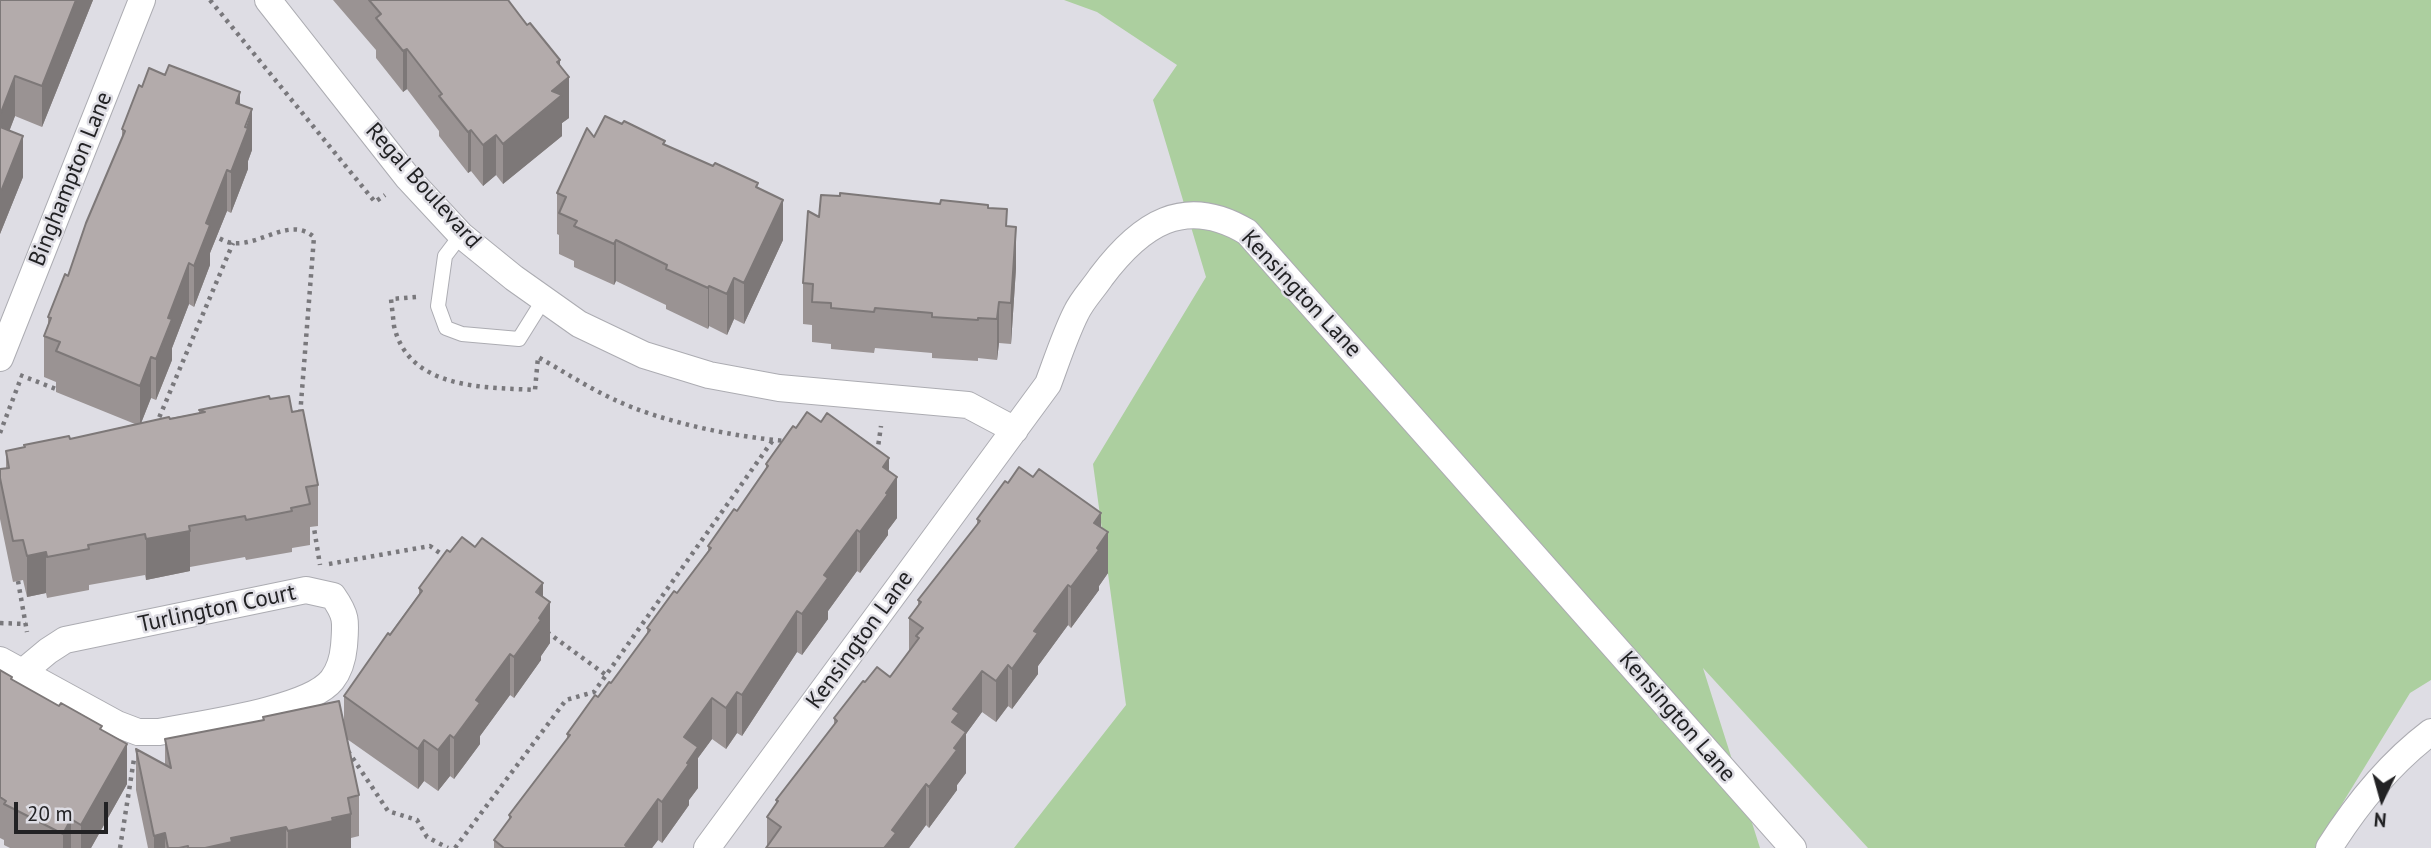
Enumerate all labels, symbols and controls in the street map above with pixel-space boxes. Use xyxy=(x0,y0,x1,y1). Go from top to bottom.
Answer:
street label: Binghampton Lane xyxy=(23,88,119,270)
street label: Regal Boulevard xyxy=(359,118,487,254)
street label: Kensington Lane xyxy=(1235,225,1367,363)
street label: Kensington Lane xyxy=(801,566,919,714)
street label: Turlington Court xyxy=(136,579,298,639)
street label: Kensington Lane xyxy=(1613,646,1741,788)
north arrow xyxy=(2347,764,2417,834)
scale bar xyxy=(18,788,112,832)
text: 20 m xyxy=(27,800,73,827)
text: N xyxy=(2373,807,2387,832)

